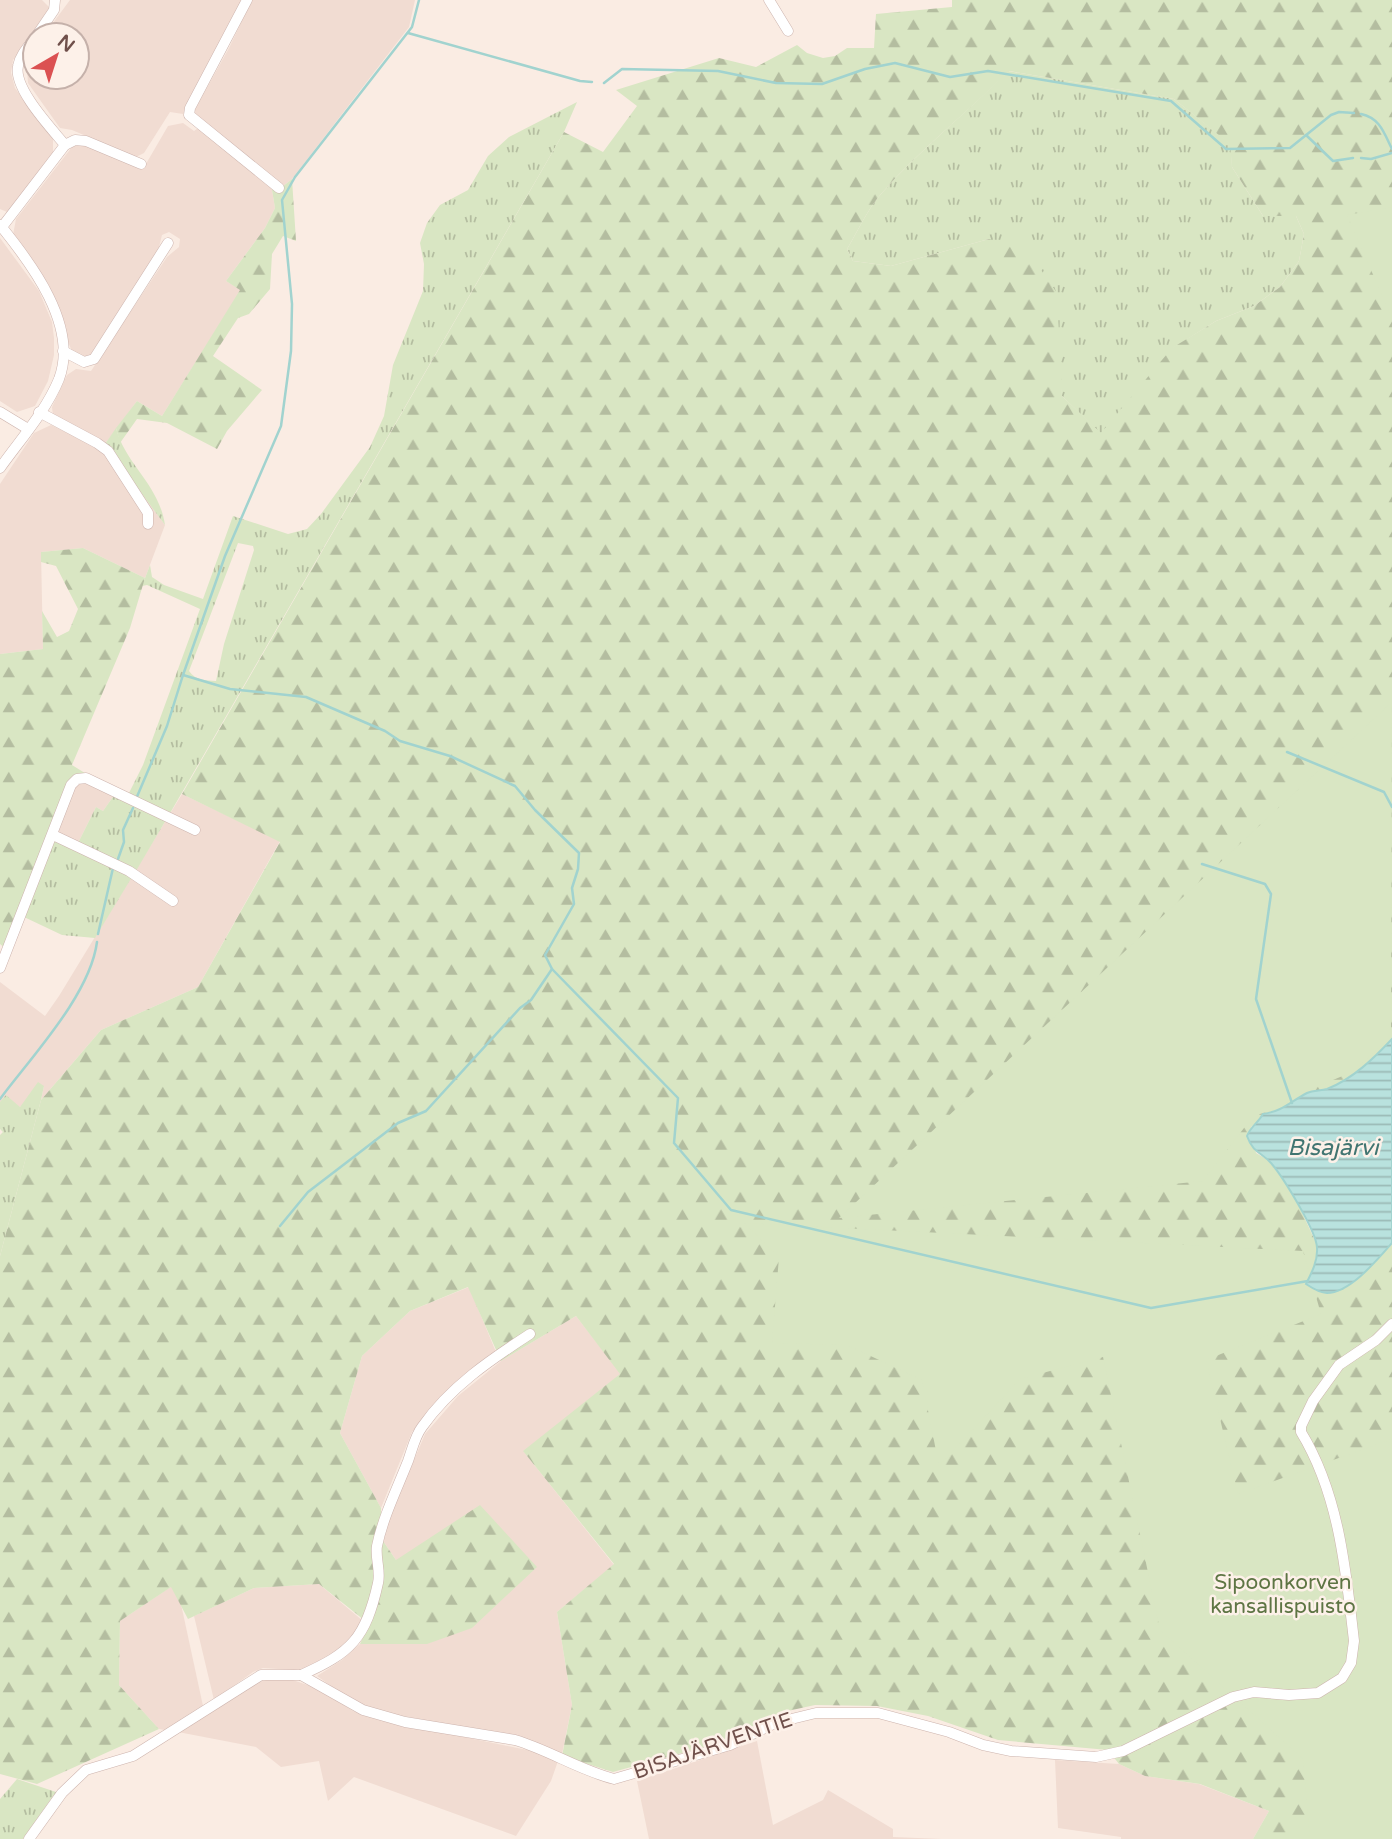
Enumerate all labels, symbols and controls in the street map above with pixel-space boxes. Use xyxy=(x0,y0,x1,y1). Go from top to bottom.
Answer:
north arrow xyxy=(21,21,91,91)
text: N xyxy=(53,30,79,57)
water label: Bisajärvi xyxy=(1288,1134,1382,1162)
park label: Sipoonkorven kansallispuisto xyxy=(1210,1570,1356,1619)
street label: BISAJÄRVENTIE xyxy=(630,1707,796,1785)

